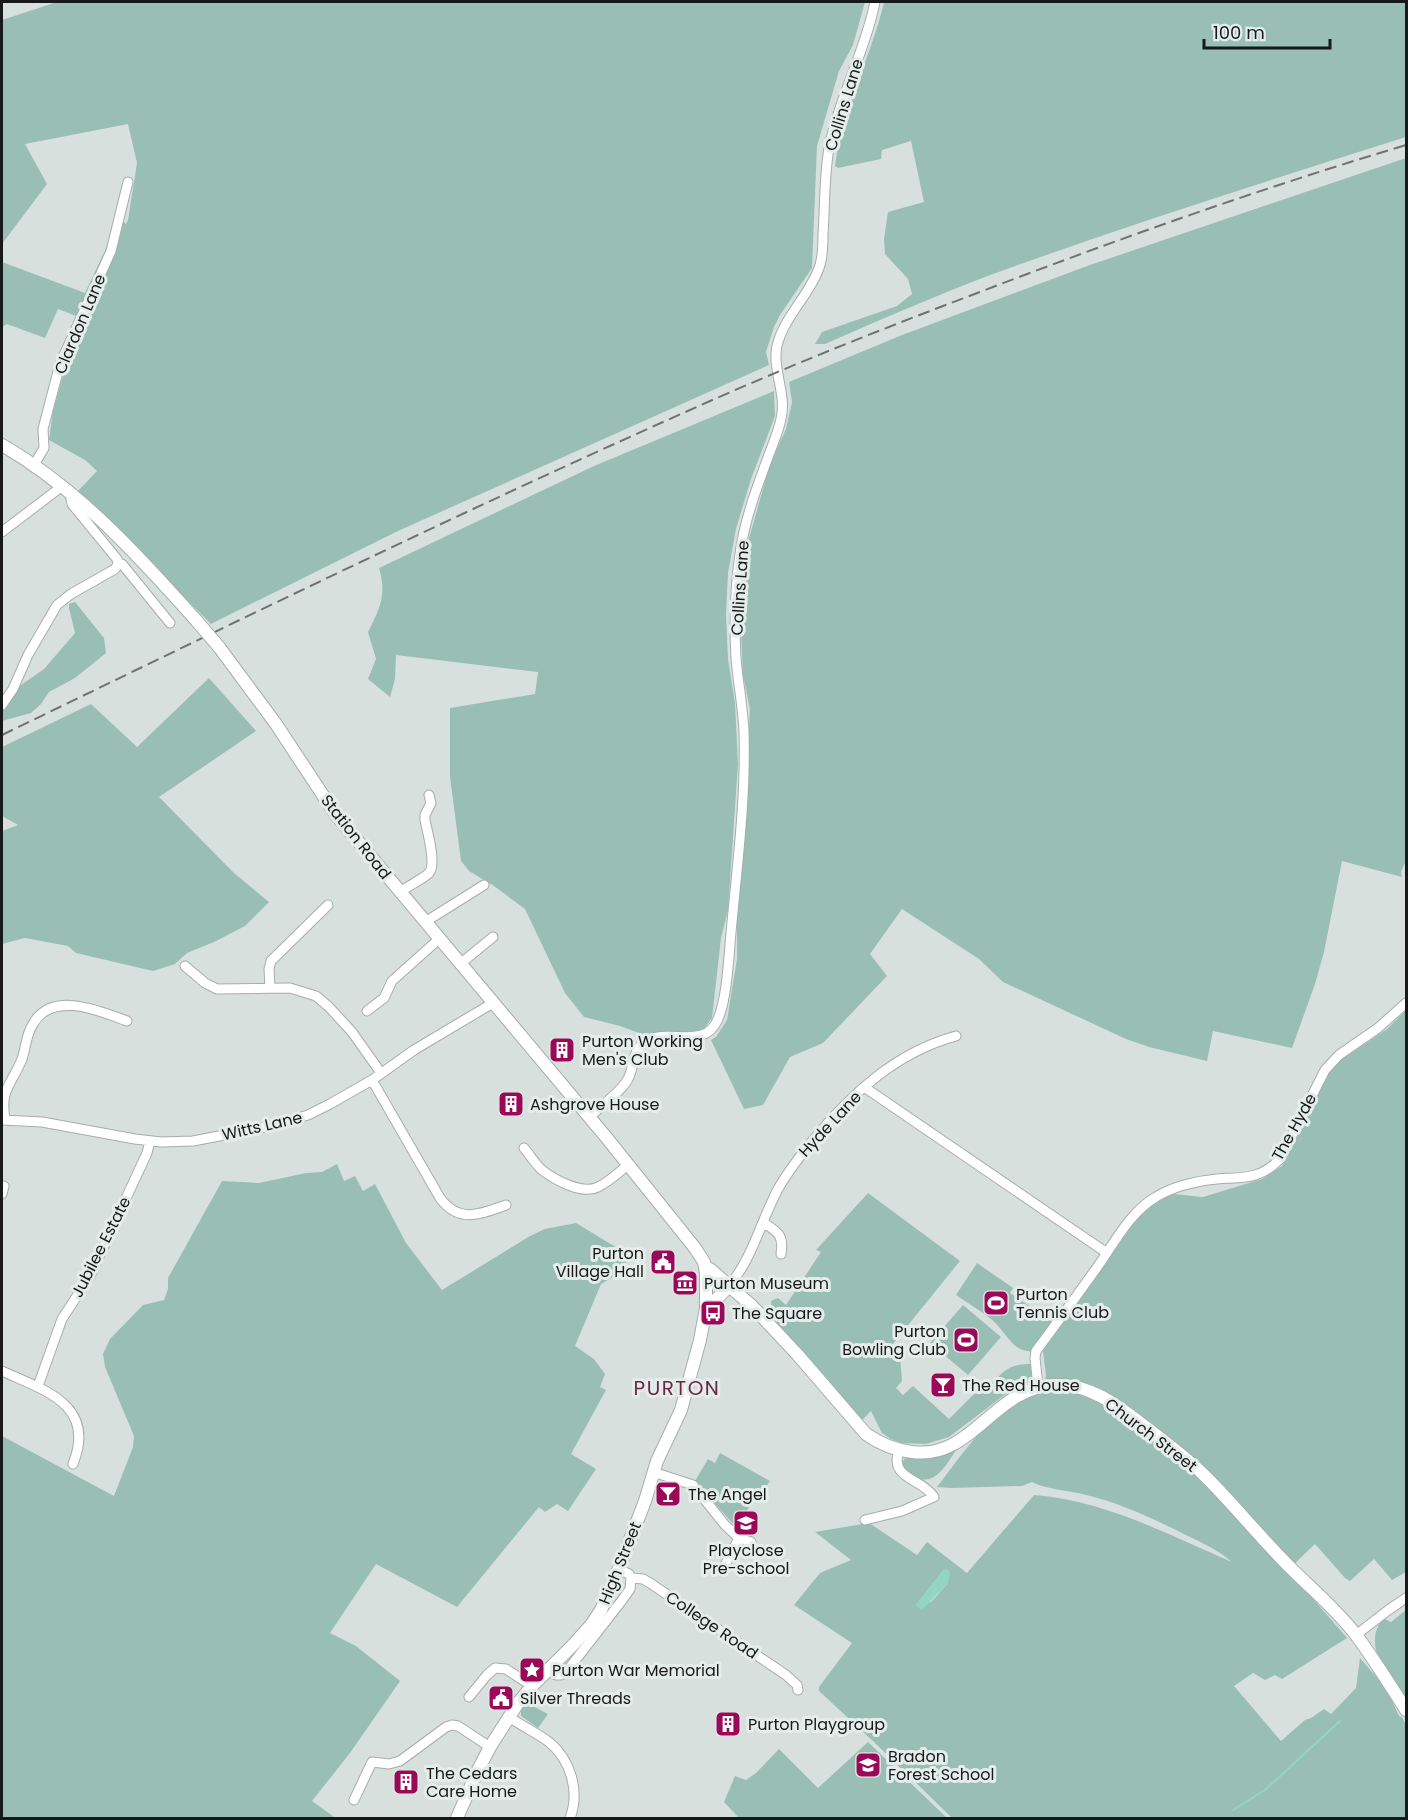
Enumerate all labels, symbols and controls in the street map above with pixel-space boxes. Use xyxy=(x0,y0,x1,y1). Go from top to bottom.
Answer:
scale bar xyxy=(1204,12,1330,50)
text: 100 m xyxy=(1213,20,1265,45)
street label: Collins Lane xyxy=(819,56,869,154)
street label: Clardon Lane xyxy=(49,270,111,378)
street label: Collins Lane xyxy=(725,540,755,636)
street label: Station Road xyxy=(315,790,397,884)
place label: Purton Working Men's Club xyxy=(582,1030,703,1071)
building icon: Purton Working Men's Club xyxy=(547,1035,577,1065)
street label: Hyde Lane xyxy=(793,1086,867,1162)
building icon: Ashgrove House xyxy=(496,1089,526,1119)
street label: The Hyde xyxy=(1266,1089,1322,1165)
place label: Ashgrove House xyxy=(530,1093,659,1116)
street label: Witts Lane xyxy=(220,1106,304,1146)
street label: Jubilee Estate xyxy=(66,1192,136,1301)
place label: Purton Village Hall xyxy=(556,1242,644,1283)
public building icon: Purton Village Hall xyxy=(648,1247,678,1277)
museum icon: Purton Museum xyxy=(670,1268,700,1298)
place label: Purton Museum xyxy=(704,1272,829,1295)
place label: Purton Tennis Club xyxy=(1016,1283,1109,1324)
sports icon: Purton Tennis Club xyxy=(981,1288,1011,1318)
bus stop icon: The Square xyxy=(698,1298,728,1328)
place label: The Square xyxy=(732,1302,822,1325)
place label: Purton Bowling Club xyxy=(842,1320,946,1361)
sports icon: Purton Bowling Club xyxy=(951,1325,981,1355)
bar icon: The Red House xyxy=(928,1370,958,1400)
district label: PURTON xyxy=(634,1374,720,1402)
place label: The Red House xyxy=(962,1374,1080,1397)
street label: Church Street xyxy=(1100,1393,1202,1477)
bar icon: The Angel xyxy=(653,1479,683,1509)
place label: The Angel xyxy=(688,1483,767,1506)
school or university icon: Playclose Pre-school xyxy=(731,1508,761,1538)
street label: High Street xyxy=(593,1518,647,1608)
place label: Playclose Pre-school xyxy=(703,1539,789,1580)
street label: College Road xyxy=(661,1586,763,1664)
place icon: Purton War Memorial xyxy=(517,1655,547,1685)
place label: Purton War Memorial xyxy=(552,1659,720,1682)
public building icon: Silver Threads xyxy=(486,1683,516,1713)
place label: Silver Threads xyxy=(520,1687,631,1710)
building icon: Purton Playgroup xyxy=(713,1709,743,1739)
place label: Purton Playgroup xyxy=(748,1713,885,1736)
place label: Bradon Forest School xyxy=(888,1745,994,1786)
school or university icon: Bradon Forest School xyxy=(853,1750,883,1780)
place label: The Cedars Care Home xyxy=(426,1762,517,1803)
building icon: The Cedars Care Home xyxy=(391,1767,421,1797)

